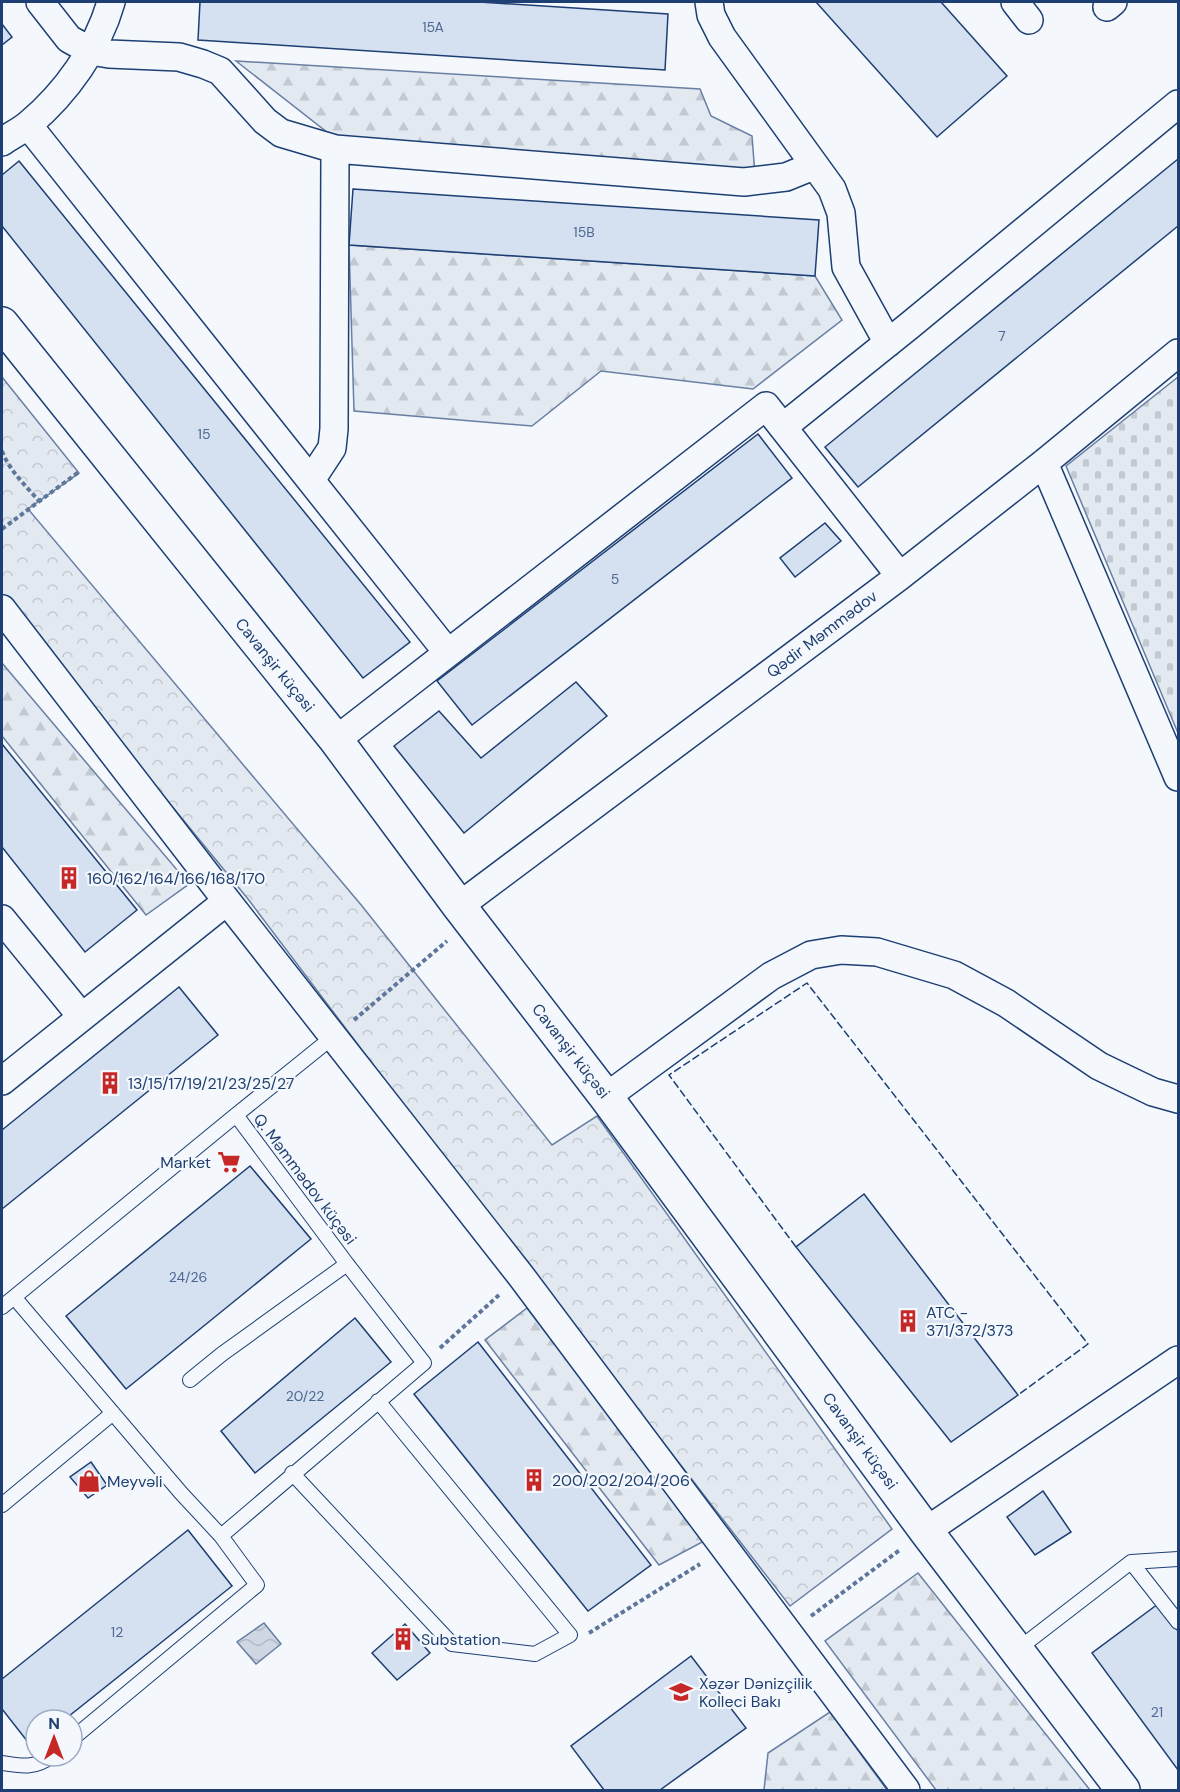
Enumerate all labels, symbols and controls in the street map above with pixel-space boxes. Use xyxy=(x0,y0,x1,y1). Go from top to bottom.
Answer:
house number: 15A xyxy=(422,18,444,36)
house number: 15B xyxy=(573,223,595,241)
house number: 7 xyxy=(998,327,1006,345)
house number: 15 xyxy=(198,425,210,443)
house number: 5 xyxy=(611,570,619,588)
street label: Qədir Məmmədov xyxy=(762,585,882,682)
street label: Cavanşir küçəsi xyxy=(231,614,319,716)
building icon: 160/162/164/166/168/170 xyxy=(56,865,82,891)
place label: 160/162/164/166/168/170 xyxy=(87,868,265,889)
street label: Cavanşir küçəsi xyxy=(527,999,615,1103)
building icon: 13/15/17/19/21/23/25/27 xyxy=(97,1070,123,1096)
place label: 13/15/17/19/21/23/25/27 xyxy=(128,1073,294,1094)
street label: Q. Məmmədov küçəsi xyxy=(249,1109,361,1249)
supermarket icon: Market xyxy=(216,1149,242,1175)
place label: Market xyxy=(160,1152,211,1173)
house number: 24/26 xyxy=(169,1268,207,1286)
place label: ATC - 371/372/373 xyxy=(926,1302,1013,1341)
building icon: ATC - 371/372/373 xyxy=(895,1308,921,1334)
house number: 20/22 xyxy=(286,1387,324,1405)
street label: Cavanşir küçəsi xyxy=(818,1388,902,1494)
building icon: 200/202/204/206 xyxy=(521,1467,547,1493)
shop icon: Meyvəli xyxy=(76,1468,102,1494)
place label: 200/202/204/206 xyxy=(552,1470,690,1491)
place label: Meyvəli xyxy=(107,1471,163,1492)
house number: 12 xyxy=(111,1623,123,1641)
building icon: Substation xyxy=(390,1626,416,1652)
place label: Substation xyxy=(421,1629,501,1650)
place label: Xəzər Dənizçilik Kolleci Bakı xyxy=(699,1673,813,1712)
school or university icon: Xəzər Dənizçilik Kolleci Bakı xyxy=(668,1679,694,1705)
house number: 21 xyxy=(1151,1703,1163,1721)
north arrow xyxy=(24,1708,84,1768)
text: N xyxy=(48,1713,60,1734)

